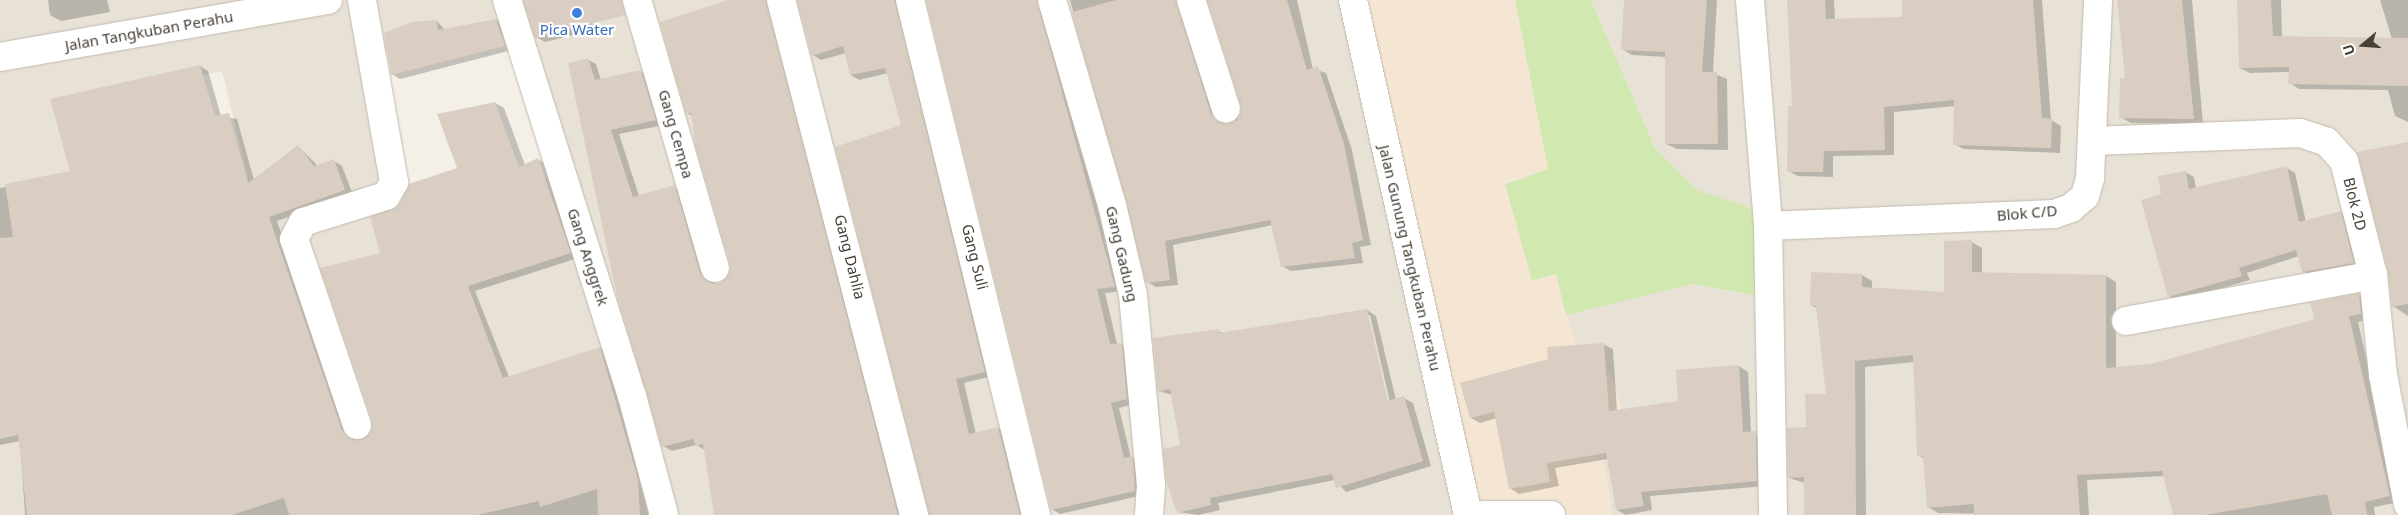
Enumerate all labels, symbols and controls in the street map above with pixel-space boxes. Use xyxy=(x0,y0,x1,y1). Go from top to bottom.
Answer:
street label: Jalan Tangkuban Perahu xyxy=(63,7,235,55)
marker: Pica Water xyxy=(571,7,583,19)
north arrow xyxy=(2338,20,2388,70)
place label: Pica Water xyxy=(540,21,614,39)
text: U xyxy=(2338,42,2359,58)
street label: Gang Cempa xyxy=(655,88,697,180)
street label: Jalan Gunung Tangkuban Perahu xyxy=(1375,143,1445,373)
street label: Blok 2D xyxy=(2340,176,2370,232)
street label: Blok C/D xyxy=(1996,201,2058,225)
street label: Gang Gadung xyxy=(1102,204,1142,304)
street label: Gang Anggrek xyxy=(564,206,612,308)
street label: Gang Dahlia xyxy=(831,213,869,301)
street label: Gang Suli xyxy=(958,222,992,292)

